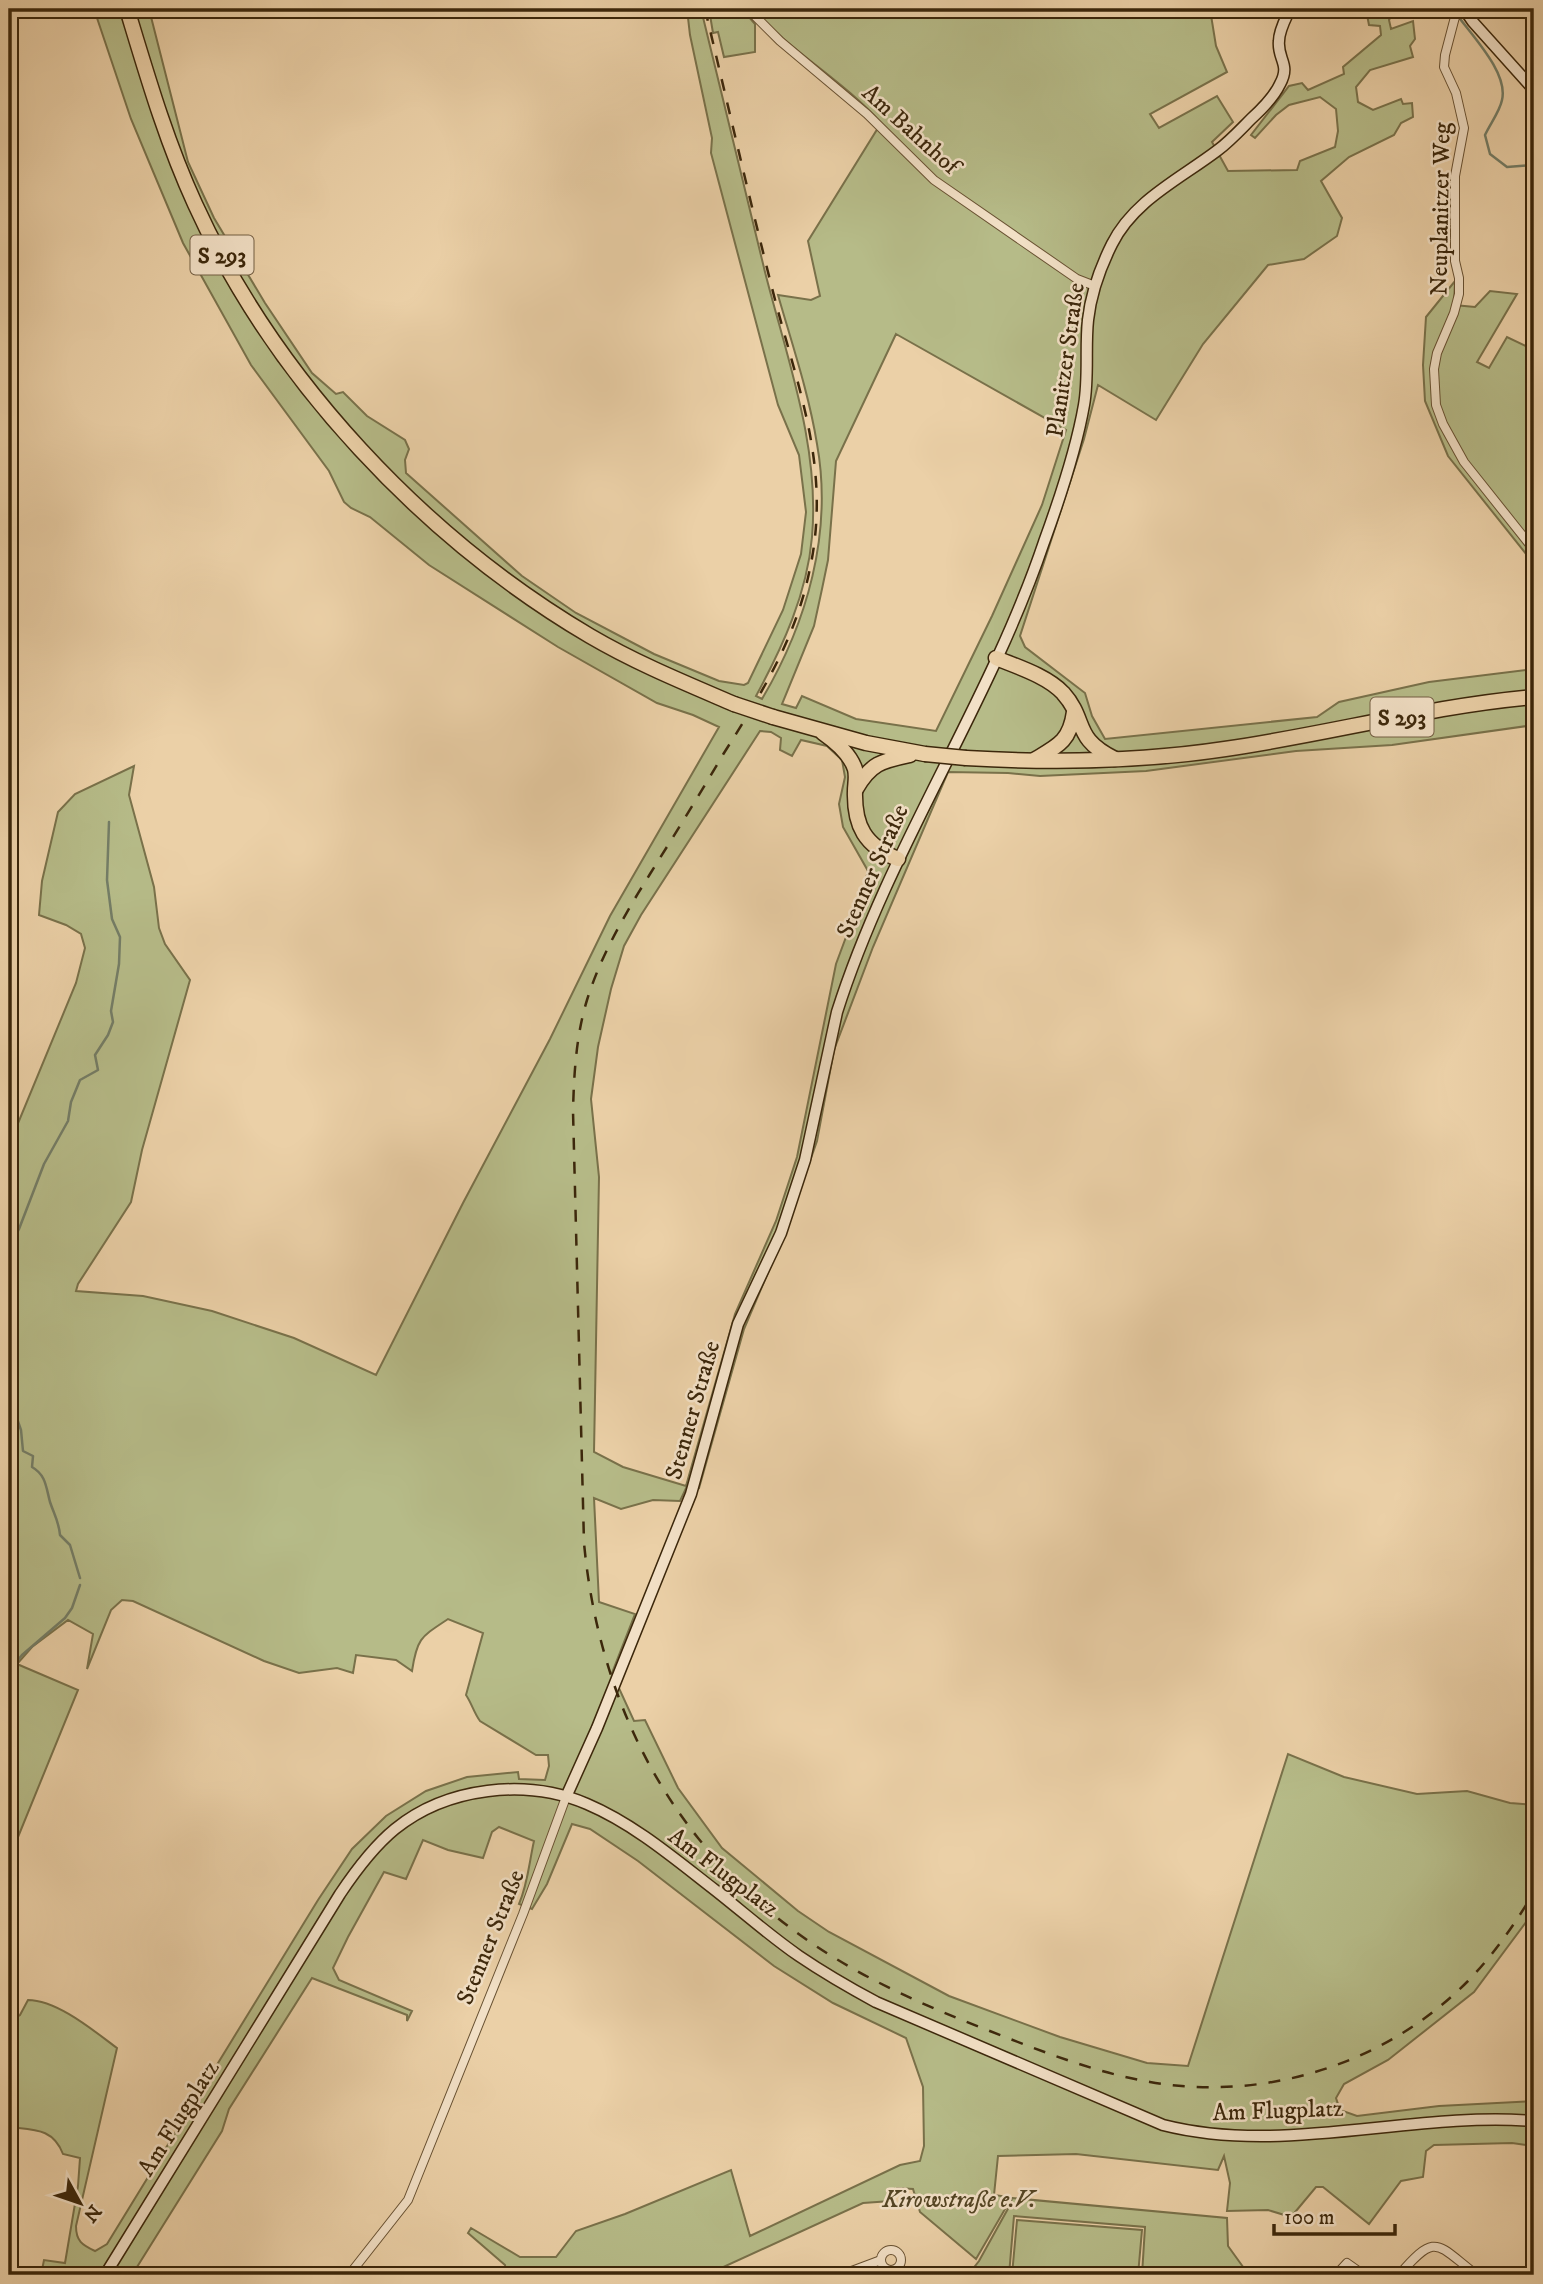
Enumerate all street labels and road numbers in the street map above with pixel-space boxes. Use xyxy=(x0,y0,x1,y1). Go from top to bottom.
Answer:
street label: Am Bahnhof xyxy=(855,78,968,184)
street label: Neuplanitzer Weg xyxy=(1424,122,1458,296)
road number: S 293 xyxy=(190,236,254,274)
street label: Planitzer Straße xyxy=(1040,281,1092,439)
road number: S 293 xyxy=(1370,698,1434,736)
street label: Stenner Straße xyxy=(830,800,916,943)
street label: Stenner Straße xyxy=(659,1337,727,1483)
street label: Am Flugplatz xyxy=(662,1821,785,1925)
street label: Stenner Straße xyxy=(450,1865,532,2009)
street label: Am Flugplatz xyxy=(131,2055,227,2182)
street label: Am Flugplatz xyxy=(1212,2094,1345,2128)

